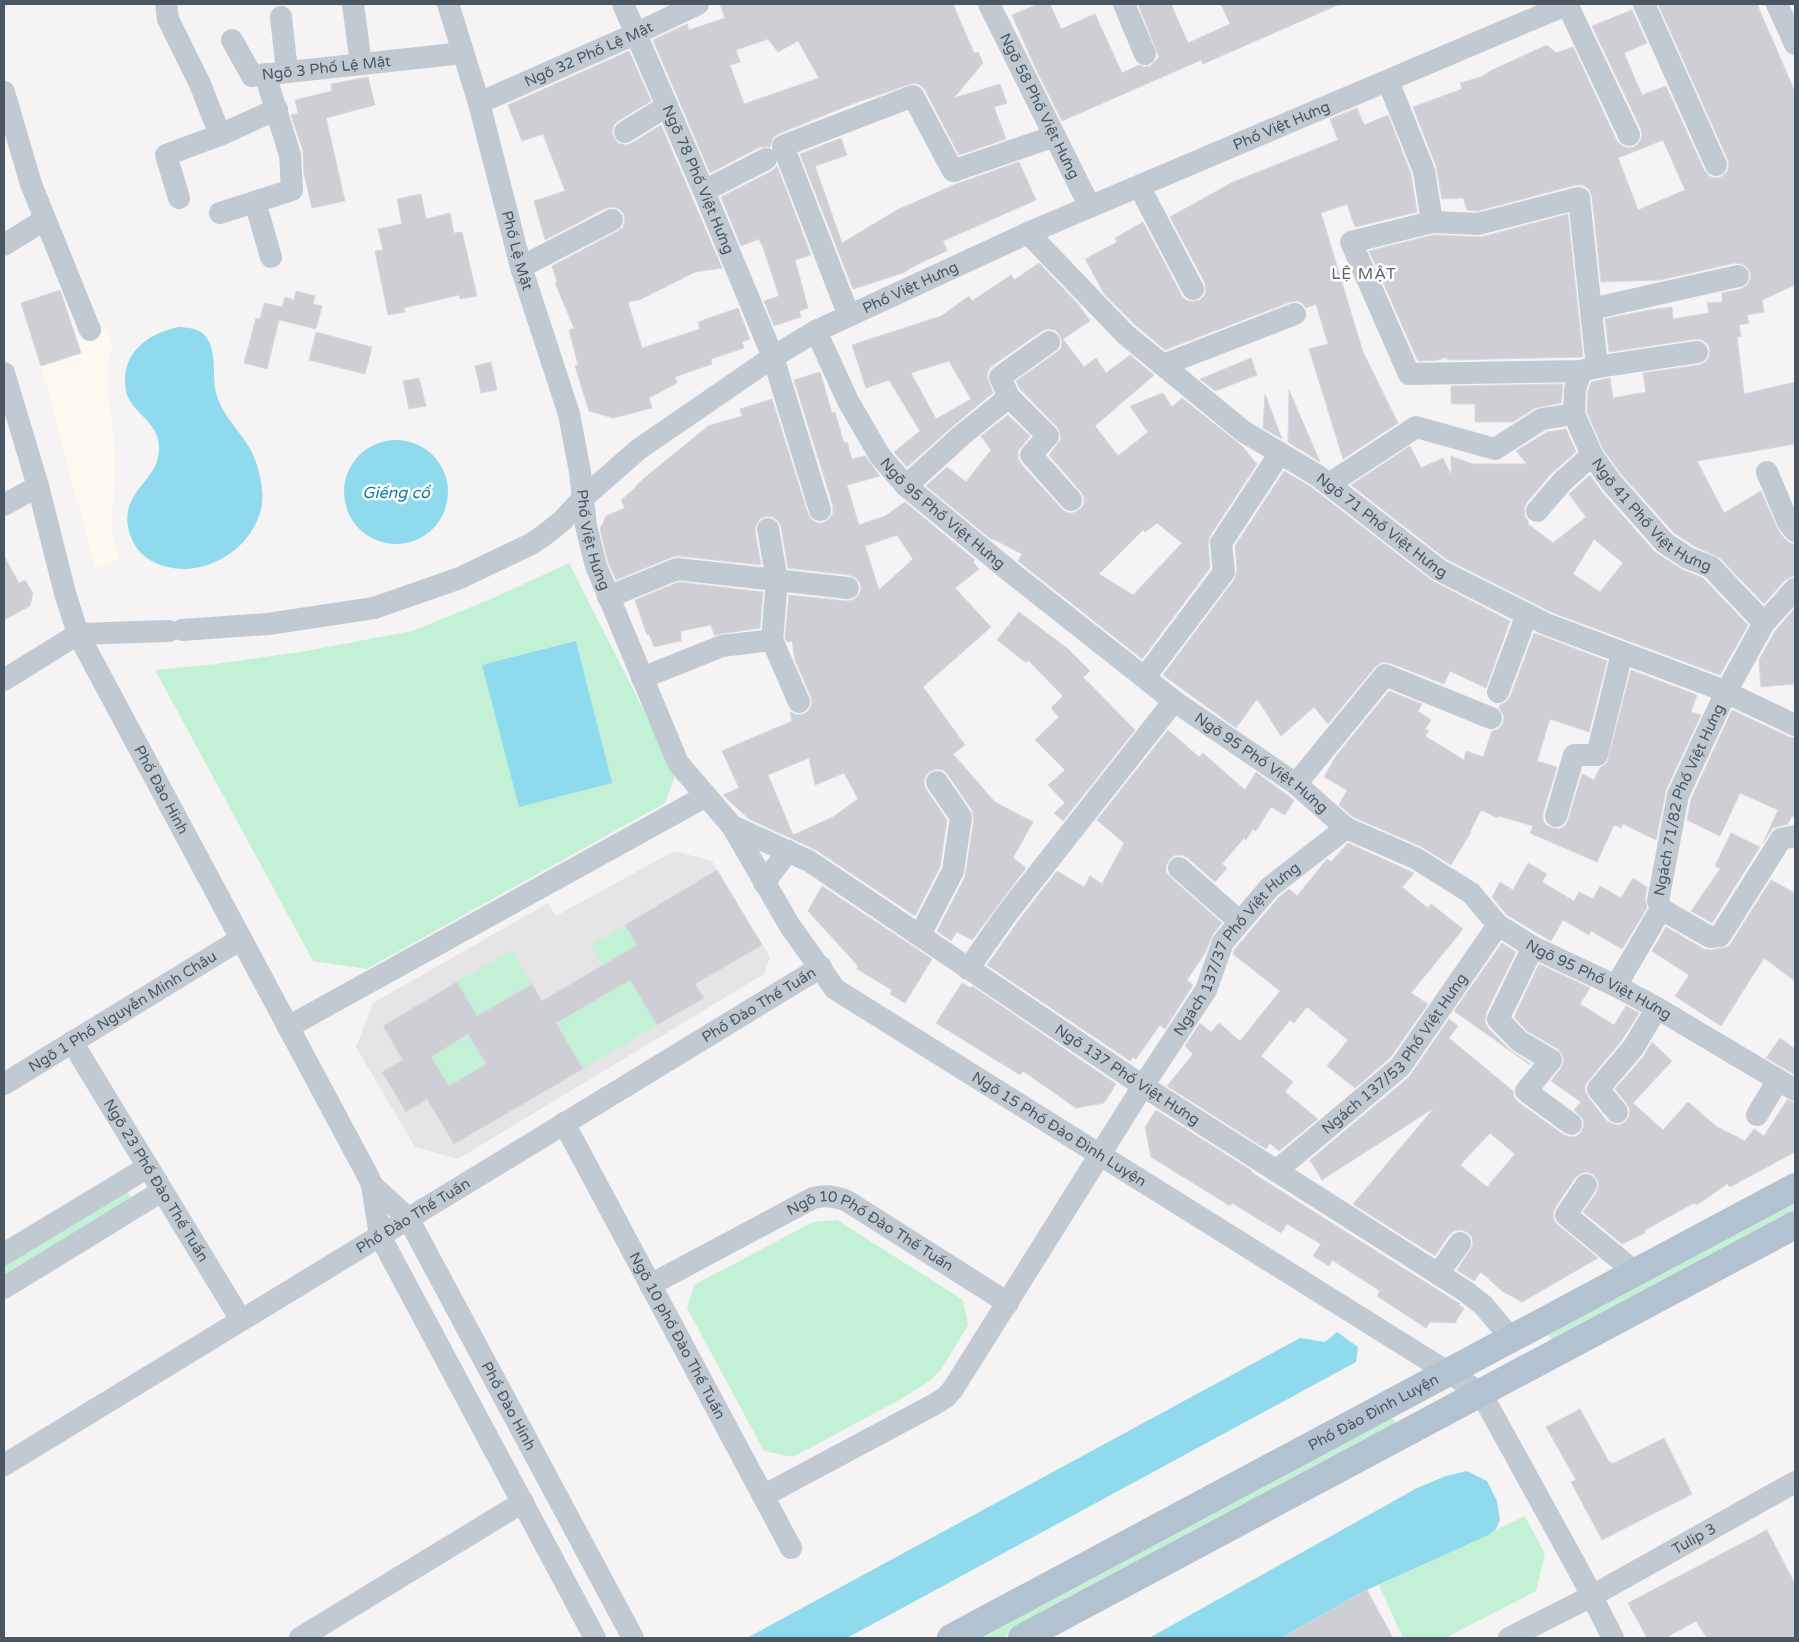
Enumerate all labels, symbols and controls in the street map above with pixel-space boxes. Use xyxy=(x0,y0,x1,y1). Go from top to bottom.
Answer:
street label: Ngõ 32 Phố Lệ Mật xyxy=(522,18,656,91)
street label: Ngõ 58 Phố Việt Hưng xyxy=(996,30,1084,182)
street label: Ngõ 3 Phố Lệ Mật xyxy=(261,52,392,84)
street label: Phố Việt Hưng xyxy=(1230,97,1333,154)
street label: Ngõ 78 Phố Việt Hưng xyxy=(659,102,738,257)
street label: Phố Lệ Mật xyxy=(498,209,537,293)
street label: Phố Việt Hưng xyxy=(860,258,961,317)
district label: LỆ MẬT xyxy=(1331,264,1397,284)
street label: Ngõ 95 Phố Việt Hưng xyxy=(877,454,1009,573)
street label: Ngõ 41 Phố Việt Hưng xyxy=(1588,455,1714,575)
street label: Ngõ 71 Phố Việt Hưng xyxy=(1313,469,1450,582)
water label: Giếng cổ xyxy=(362,483,432,503)
street label: Phố Việt Hưng xyxy=(573,489,614,593)
street label: Ngách 71/82 Phố Việt Hưng xyxy=(1650,701,1728,898)
street label: Ngõ 95 Phố Việt Hưng xyxy=(1191,709,1332,817)
street label: Phố Đào Hinh xyxy=(130,742,192,837)
street label: Ngách 137/37 Phố Việt Hưng xyxy=(1169,858,1303,1039)
street label: Ngõ 95 Phố Việt Hưng xyxy=(1522,936,1675,1024)
street label: Ngõ 1 Phố Nguyễn Minh Châu xyxy=(25,947,220,1076)
street label: Phố Đào Thế Tuấn xyxy=(698,963,819,1047)
street label: Ngách 137/53 Phố Việt Hưng xyxy=(1318,970,1471,1138)
street label: Ngõ 137 Phố Việt Hưng xyxy=(1052,1020,1203,1129)
street label: Ngõ 15 Phố Đào Đình Luyện xyxy=(969,1068,1150,1190)
street label: Ngõ 23 Phố Đào Thế Tuấn xyxy=(100,1096,213,1265)
street label: Phố Đào Thế Tuấn xyxy=(353,1174,473,1257)
street label: Ngõ 10 Phố Đào Thế Tuấn xyxy=(784,1187,957,1275)
street label: Ngõ 10 phố Đào Thế Tuấn xyxy=(626,1249,730,1422)
street label: Phố Đào Hinh xyxy=(478,1358,540,1453)
street label: Phố Đào Đình Luyện xyxy=(1305,1370,1442,1454)
street label: Tulip 3 xyxy=(1669,1519,1719,1558)

